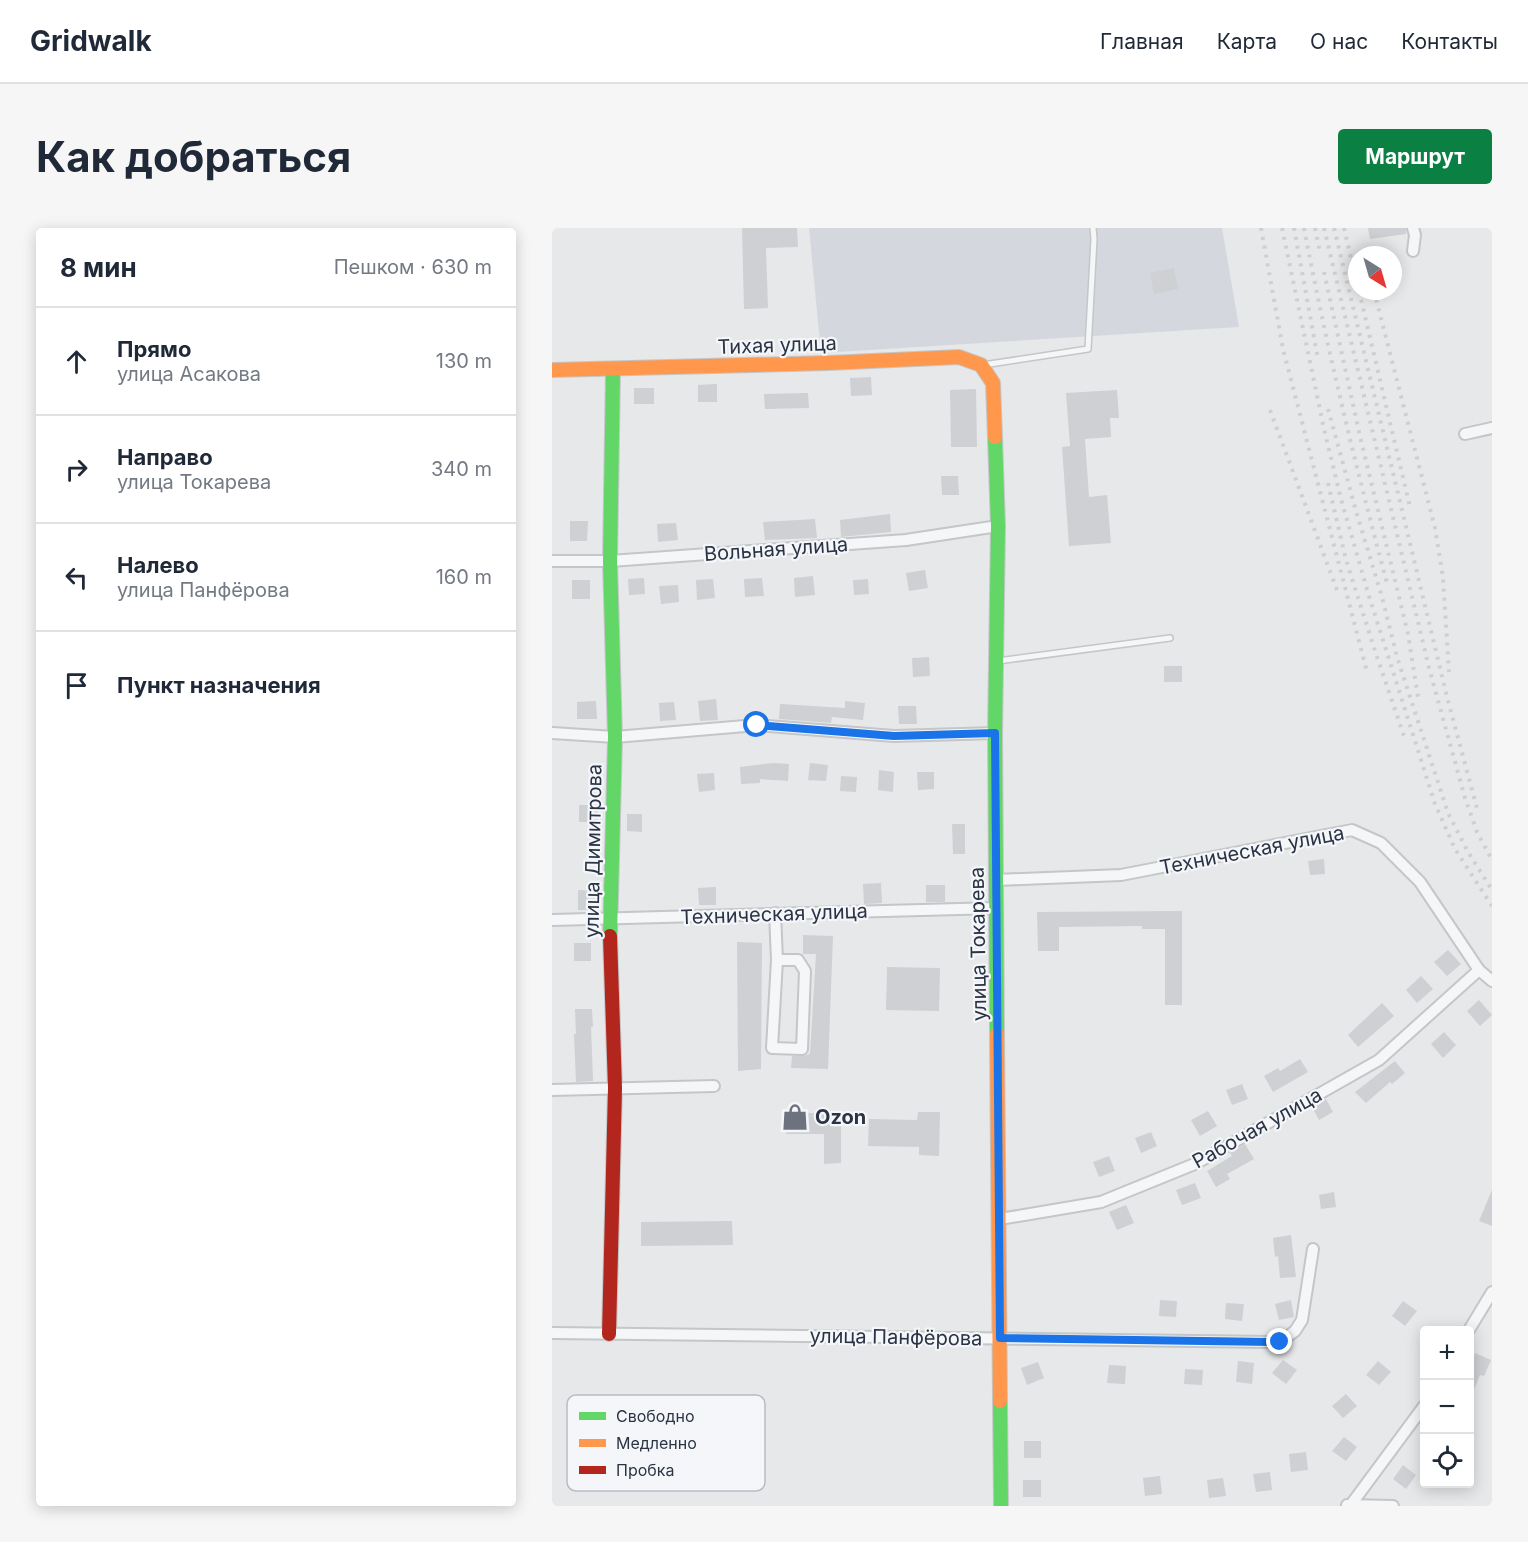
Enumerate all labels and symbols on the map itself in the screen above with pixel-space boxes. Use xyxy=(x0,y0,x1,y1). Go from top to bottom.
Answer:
north arrow xyxy=(1348,246,1402,300)
street label: Тихая улица xyxy=(717,331,837,359)
street label: Вольная улица xyxy=(703,532,849,566)
route start xyxy=(743,711,769,737)
street label: улица Димитрова xyxy=(579,764,607,938)
street label: Техническая улица xyxy=(1158,820,1346,880)
street label: улица Токарева xyxy=(965,867,991,1021)
street label: Техническая улица xyxy=(680,899,868,929)
street label: Рабочая улица xyxy=(1188,1083,1326,1173)
shop icon: Ozon xyxy=(780,1102,810,1132)
place label: Ozon xyxy=(815,1105,866,1129)
street label: улица Панфёрова xyxy=(809,1323,983,1351)
route end xyxy=(1266,1328,1292,1354)
legend xyxy=(567,1395,765,1491)
text: Свободно xyxy=(616,1406,695,1426)
text: Медленно xyxy=(616,1433,697,1453)
text: Пробка xyxy=(616,1460,674,1480)

